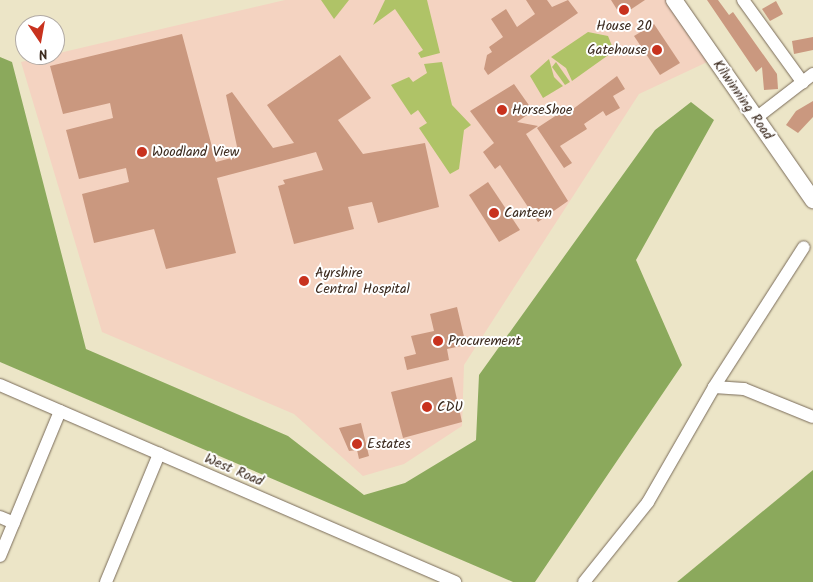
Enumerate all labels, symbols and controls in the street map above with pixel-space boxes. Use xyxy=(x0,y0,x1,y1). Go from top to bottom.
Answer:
marker: House 20 xyxy=(618,4,630,16)
north arrow xyxy=(15,15,65,65)
place label: House 20 xyxy=(596,18,652,34)
text: N xyxy=(36,42,50,65)
place label: Gatehouse xyxy=(587,42,647,58)
marker: Gatehouse xyxy=(651,44,663,56)
street label: Kilwinning Road xyxy=(709,57,777,143)
place label: HorseShoe xyxy=(512,102,572,118)
marker: HorseShoe xyxy=(496,104,508,116)
place label: Woodland View xyxy=(152,144,239,160)
marker: Woodland View xyxy=(136,146,148,158)
place label: Canteen xyxy=(504,205,552,221)
marker: Canteen xyxy=(488,207,500,219)
place label: Ayrshire Central Hospital xyxy=(315,265,410,298)
marker: Ayrshire Central Hospital xyxy=(297,274,311,288)
place label: Procurement xyxy=(448,333,521,349)
marker: Procurement xyxy=(432,335,444,347)
place label: CDU xyxy=(437,399,463,415)
marker: CDU xyxy=(421,401,433,413)
place label: Estates xyxy=(367,436,411,452)
marker: Estates xyxy=(351,438,363,450)
street label: West Road xyxy=(202,450,266,490)

